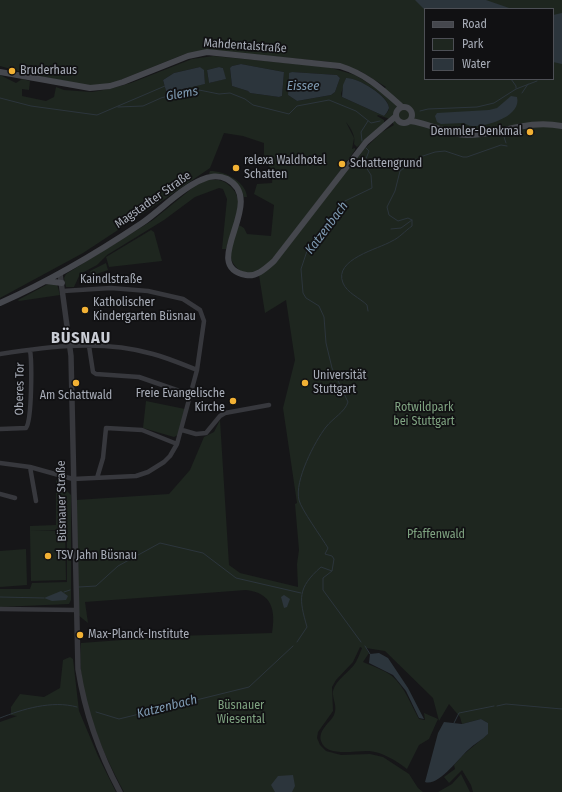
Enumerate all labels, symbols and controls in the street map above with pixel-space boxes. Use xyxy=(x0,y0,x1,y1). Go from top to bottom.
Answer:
legend xyxy=(424,8,554,80)
text: Road xyxy=(462,17,487,31)
street label: Mahdentalstraße xyxy=(203,36,287,56)
text: Park xyxy=(462,37,483,51)
text: Water xyxy=(462,57,490,71)
place label: Bruderhaus xyxy=(20,64,77,78)
marker: Bruderhaus xyxy=(7,66,17,76)
water label: Eissee xyxy=(287,78,319,94)
water label: Glems xyxy=(165,84,199,104)
place label: Demmler-Denkmal xyxy=(430,125,522,139)
marker: Demmler-Denkmal xyxy=(525,127,535,137)
place label: relexa Waldhotel Schatten xyxy=(244,154,326,182)
place label: Schattengrund xyxy=(350,157,422,171)
marker: Schattengrund xyxy=(337,159,347,169)
marker: relexa Waldhotel Schatten xyxy=(231,163,241,173)
street label: Magstadter Straße xyxy=(112,168,194,232)
water label: Katzenbach xyxy=(302,199,352,257)
street label: Kaindlstraße xyxy=(80,273,142,287)
place label: Katholischer Kindergarten Büsnau xyxy=(93,296,196,324)
marker: Katholischer Kindergarten Büsnau xyxy=(80,305,90,315)
district label: BÜSNAU xyxy=(51,329,111,349)
street label: Oberes Tor xyxy=(12,362,28,416)
place label: Universität Stuttgart xyxy=(313,369,366,397)
marker: Am Schattwald xyxy=(71,378,81,388)
marker: Universität Stuttgart xyxy=(300,378,310,388)
place label: Freie Evangelische Kirche xyxy=(136,387,225,415)
place label: Am Schattwald xyxy=(40,389,112,403)
marker: Freie Evangelische Kirche xyxy=(228,396,238,406)
park label: Rotwildpark bei Stuttgart xyxy=(393,401,455,429)
street label: Büsnauer Straße xyxy=(54,460,70,542)
park label: Pfaffenwald xyxy=(407,528,465,542)
place label: TSV Jahn Büsnau xyxy=(56,549,137,563)
marker: TSV Jahn Büsnau xyxy=(43,551,53,561)
place label: Max-Planck-Institute xyxy=(88,628,189,642)
marker: Max-Planck-Institute xyxy=(75,630,85,640)
water label: Katzenbach xyxy=(135,692,199,722)
park label: Büsnauer Wiesental xyxy=(217,699,265,727)

